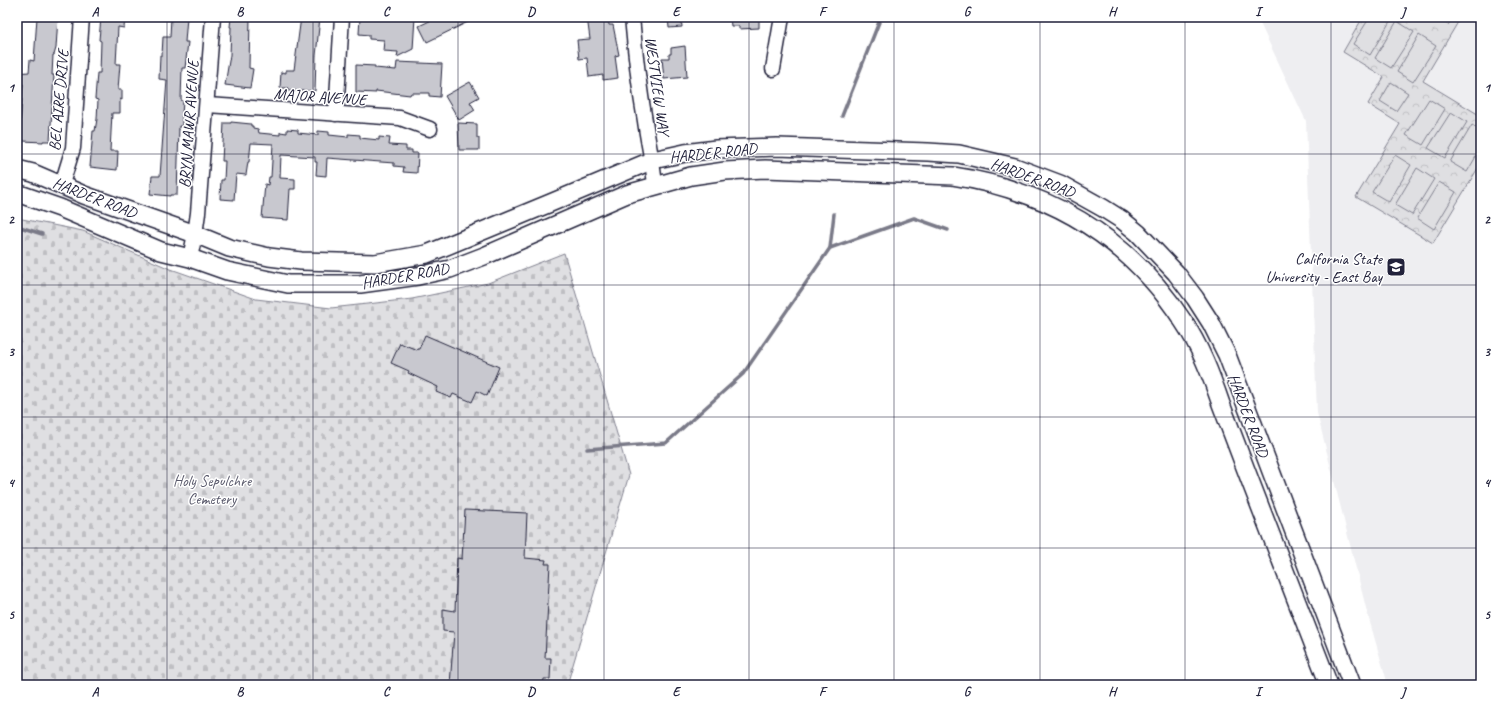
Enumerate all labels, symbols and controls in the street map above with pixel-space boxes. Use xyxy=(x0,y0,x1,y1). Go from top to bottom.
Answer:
text: A xyxy=(92,4,100,20)
text: B xyxy=(237,4,245,20)
text: C xyxy=(383,4,391,20)
text: D xyxy=(527,4,536,20)
text: E xyxy=(673,4,682,20)
text: F xyxy=(819,4,828,20)
text: G xyxy=(964,4,972,20)
text: H xyxy=(1108,4,1118,20)
text: I xyxy=(1255,4,1264,20)
text: J xyxy=(1400,4,1407,20)
street label: WESTVIEW WAY xyxy=(640,36,674,139)
street label: BEL AIRE DRIVE xyxy=(45,46,74,152)
street label: BRYN MAWR AVENUE xyxy=(175,57,204,189)
text: 1 xyxy=(8,80,16,96)
text: 1 xyxy=(1484,80,1492,96)
street label: MAJOR AVENUE xyxy=(273,84,369,110)
street label: HARDER ROAD xyxy=(668,138,760,168)
street label: HARDER ROAD xyxy=(988,154,1079,203)
street label: HARDER ROAD xyxy=(50,173,141,224)
text: 2 xyxy=(8,212,15,228)
text: 2 xyxy=(1484,212,1491,228)
place label: California State University - East Bay xyxy=(1265,249,1384,287)
school or university icon: California State University - East Bay xyxy=(1385,256,1407,278)
street label: HARDER ROAD xyxy=(360,258,452,293)
text: 3 xyxy=(8,344,15,360)
text: 3 xyxy=(1484,344,1491,360)
street label: HARDER ROAD xyxy=(1223,371,1274,462)
park label: Holy Sepulchre Cemetery xyxy=(173,471,253,509)
text: 4 xyxy=(8,475,16,491)
text: 4 xyxy=(1484,475,1492,491)
text: 5 xyxy=(8,607,15,623)
text: 5 xyxy=(1484,607,1491,623)
text: A xyxy=(92,684,100,700)
text: B xyxy=(237,684,245,700)
text: C xyxy=(383,684,391,700)
text: D xyxy=(527,684,536,700)
text: E xyxy=(673,684,682,700)
text: F xyxy=(819,684,828,700)
text: G xyxy=(964,684,972,700)
text: H xyxy=(1108,684,1118,700)
text: I xyxy=(1255,684,1264,700)
text: J xyxy=(1400,684,1407,700)

